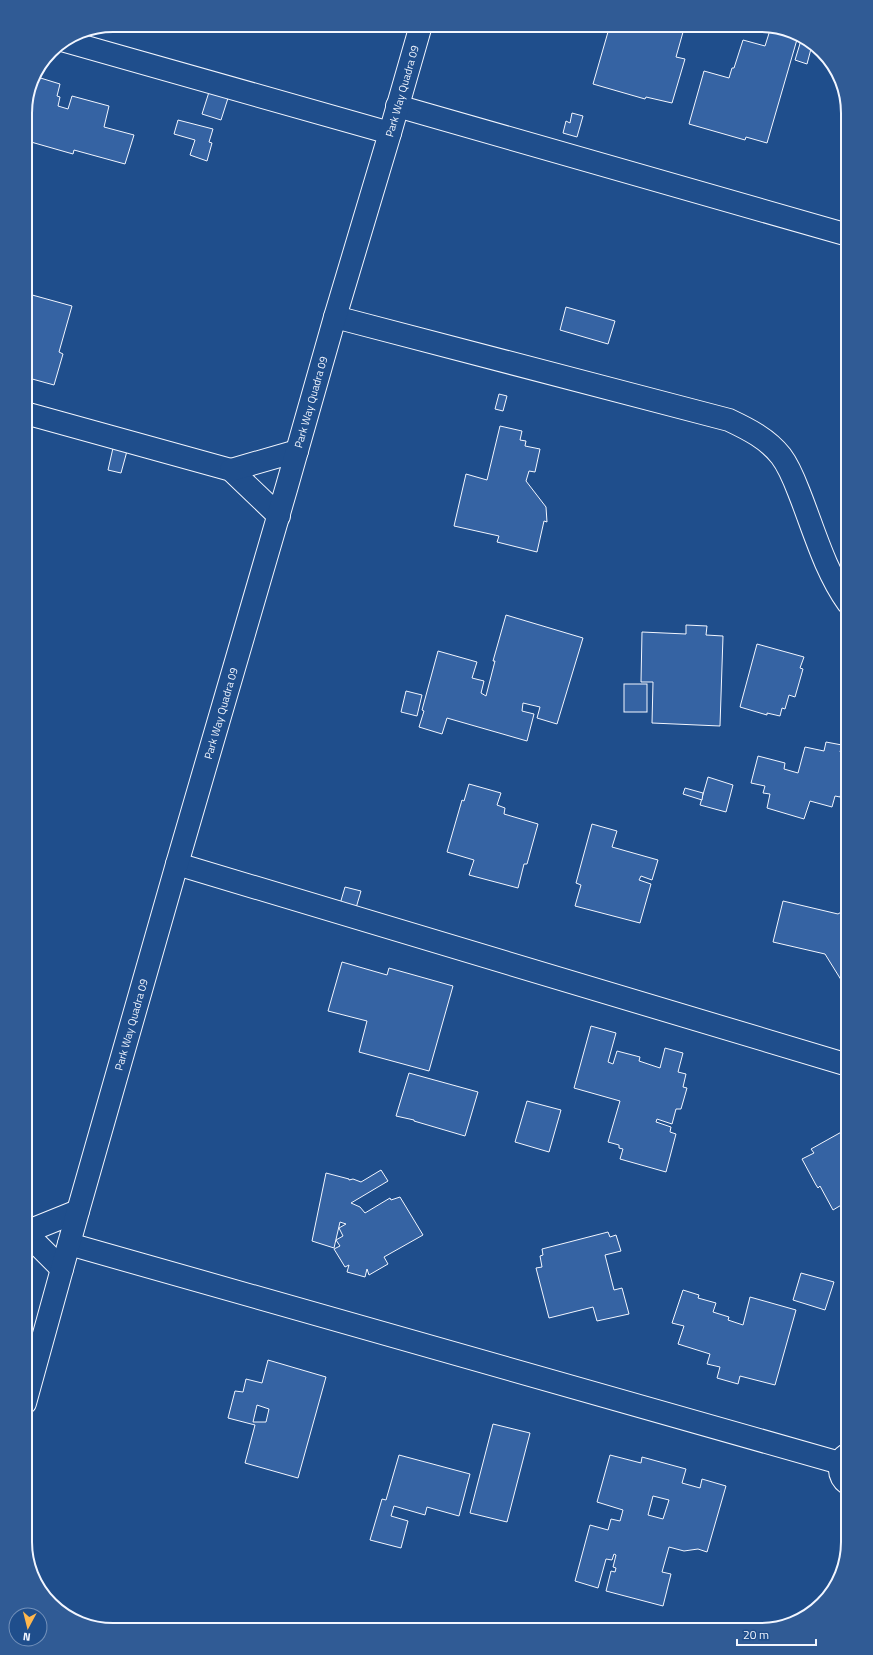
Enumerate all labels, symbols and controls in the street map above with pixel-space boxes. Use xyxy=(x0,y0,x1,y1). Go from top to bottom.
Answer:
street label: Park Way Quadra 09 xyxy=(381,43,423,139)
street label: Park Way Quadra 09 xyxy=(290,354,332,450)
street label: Park Way Quadra 09 xyxy=(200,666,242,761)
street label: Park Way Quadra 09 xyxy=(110,977,152,1072)
north arrow xyxy=(8,1607,48,1647)
scale bar xyxy=(737,1621,816,1647)
text: 20 m xyxy=(743,1625,769,1644)
text: N xyxy=(22,1629,32,1645)

